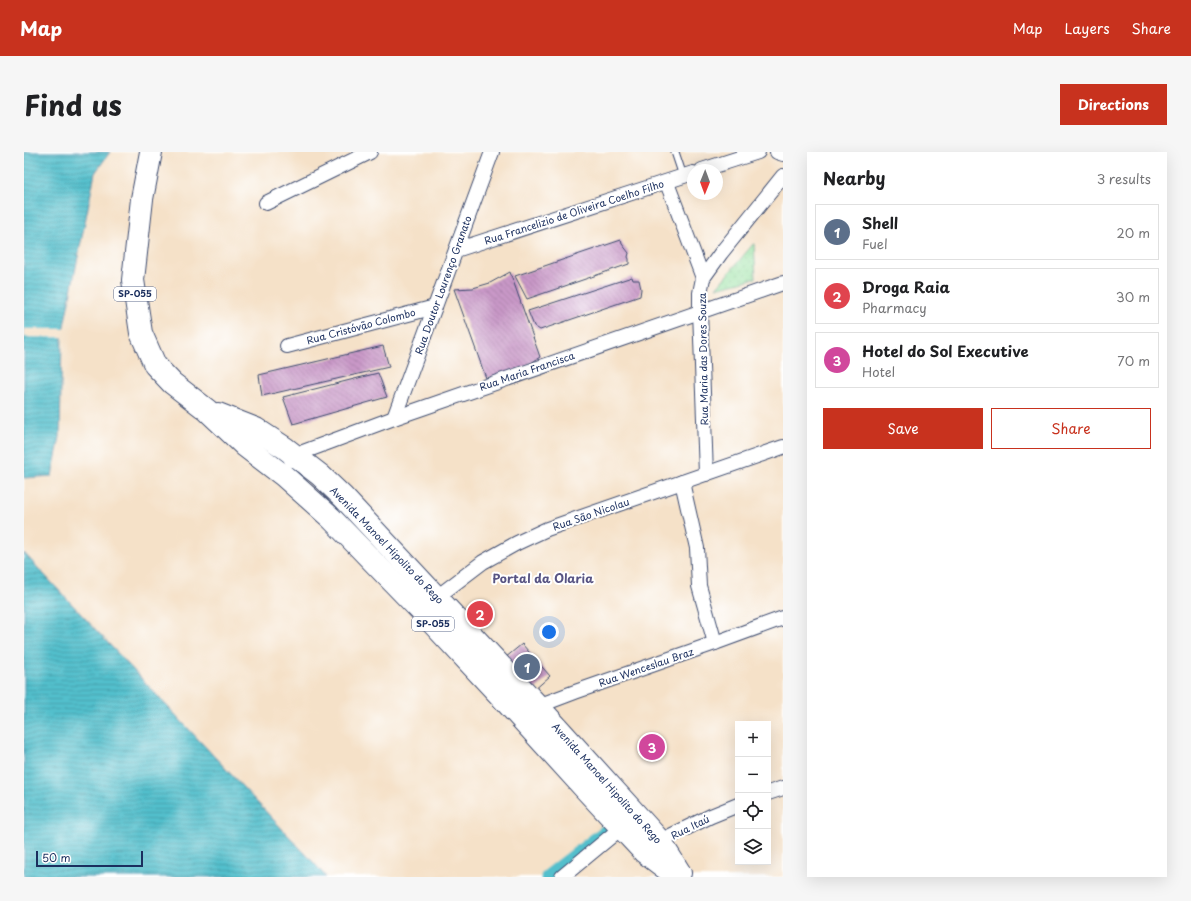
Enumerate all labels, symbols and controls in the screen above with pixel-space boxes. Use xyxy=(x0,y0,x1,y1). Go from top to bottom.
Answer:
text: Map xyxy=(20,14,62,42)
text: Map xyxy=(1013,18,1043,39)
text: Layers xyxy=(1065,18,1110,39)
text: Share xyxy=(1132,18,1171,39)
text: Find us xyxy=(24,83,122,126)
button: Directions xyxy=(1060,84,1167,125)
north arrow xyxy=(687,164,723,200)
text: Nearby xyxy=(823,165,885,191)
text: 3 results xyxy=(1097,169,1151,188)
street label: Rua Francelizio de Oliveira Coelho Filho xyxy=(482,175,666,248)
text: Shell xyxy=(862,211,898,234)
street label: Rua Doutor Lourenço Granato xyxy=(410,213,475,356)
text: 1 xyxy=(834,223,840,242)
text: 20 m xyxy=(1116,223,1150,242)
text: Fuel xyxy=(862,234,888,253)
text: Droga Raia xyxy=(862,275,950,298)
road number: SP-055 xyxy=(114,287,156,301)
text: 2 xyxy=(832,287,842,306)
text: 30 m xyxy=(1116,287,1150,306)
street label: Rua Maria das Dores Souza xyxy=(694,292,711,425)
text: Pharmacy xyxy=(862,298,927,317)
street label: Rua Cristóvão Colombo xyxy=(305,304,417,347)
text: Hotel do Sol Executive xyxy=(862,339,1029,362)
street label: Rua Maria Francisca xyxy=(477,347,577,394)
text: 3 xyxy=(833,351,841,370)
text: 70 m xyxy=(1117,351,1150,370)
text: Hotel xyxy=(862,362,895,381)
button: Save xyxy=(823,408,983,449)
button: Share xyxy=(991,408,1151,449)
street label: Avenida Manoel Hipolito do Rego xyxy=(327,483,448,607)
street label: Rua São Nicolau xyxy=(550,493,631,534)
district label: Portal da Olaria xyxy=(492,569,594,587)
pin: 2 xyxy=(467,599,493,629)
road number: SP-055 xyxy=(412,617,454,631)
your location xyxy=(539,622,559,642)
street label: Rua Wenceslau Braz xyxy=(596,643,696,690)
pin: 1 xyxy=(514,652,540,682)
street label: Avenida Manoel Hipolito do Rego xyxy=(549,719,666,847)
map controls xyxy=(735,721,771,865)
button: + xyxy=(735,721,771,757)
pin: 3 xyxy=(639,732,665,762)
button: − xyxy=(735,757,771,793)
button: locate xyxy=(735,793,771,829)
street label: Rua Itaú xyxy=(668,811,712,842)
button: layers xyxy=(735,829,771,865)
scale bar xyxy=(36,849,143,868)
text: 50 m xyxy=(42,849,71,866)

